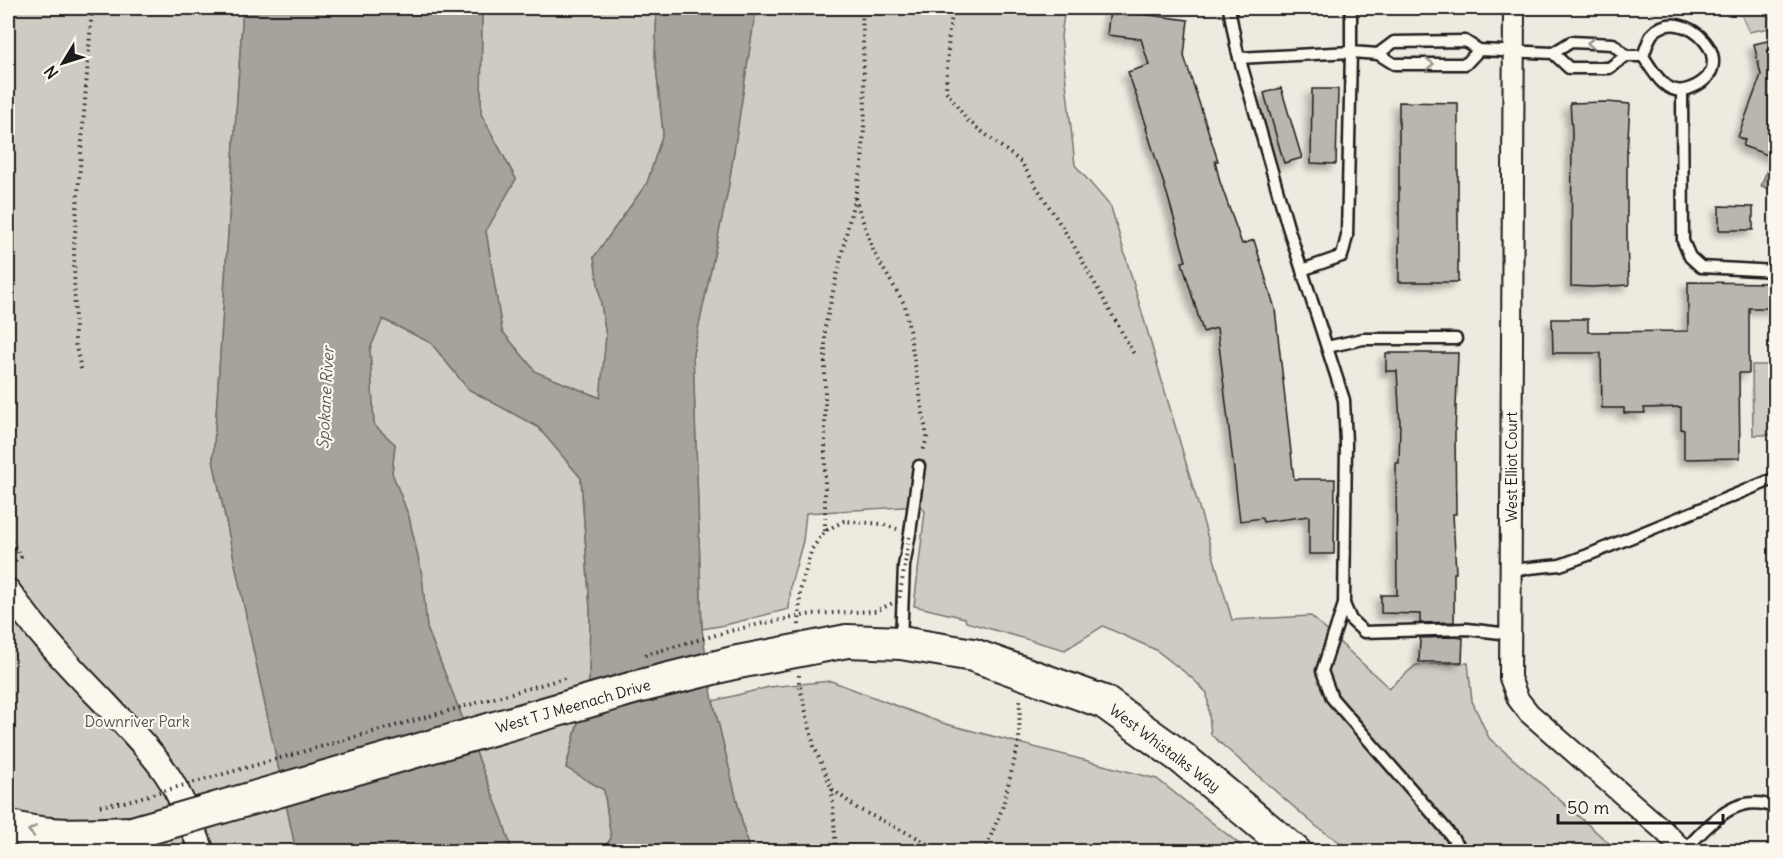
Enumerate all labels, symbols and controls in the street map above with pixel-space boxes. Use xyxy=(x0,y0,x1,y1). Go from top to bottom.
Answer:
north arrow xyxy=(33,33,93,93)
one-way arrow xyxy=(1587,36,1596,49)
one-way arrow xyxy=(1425,58,1434,70)
text: N xyxy=(40,62,62,83)
water label: Spokane River xyxy=(312,344,338,450)
street label: West Elliot Court xyxy=(1502,412,1521,522)
street label: West T J Meenach Drive xyxy=(493,675,653,737)
street label: West Whistalks Way xyxy=(1106,700,1224,796)
park label: Downriver Park xyxy=(84,712,190,731)
scale bar xyxy=(1558,787,1723,825)
text: 50 m xyxy=(1567,796,1609,819)
one-way arrow xyxy=(27,826,36,838)

